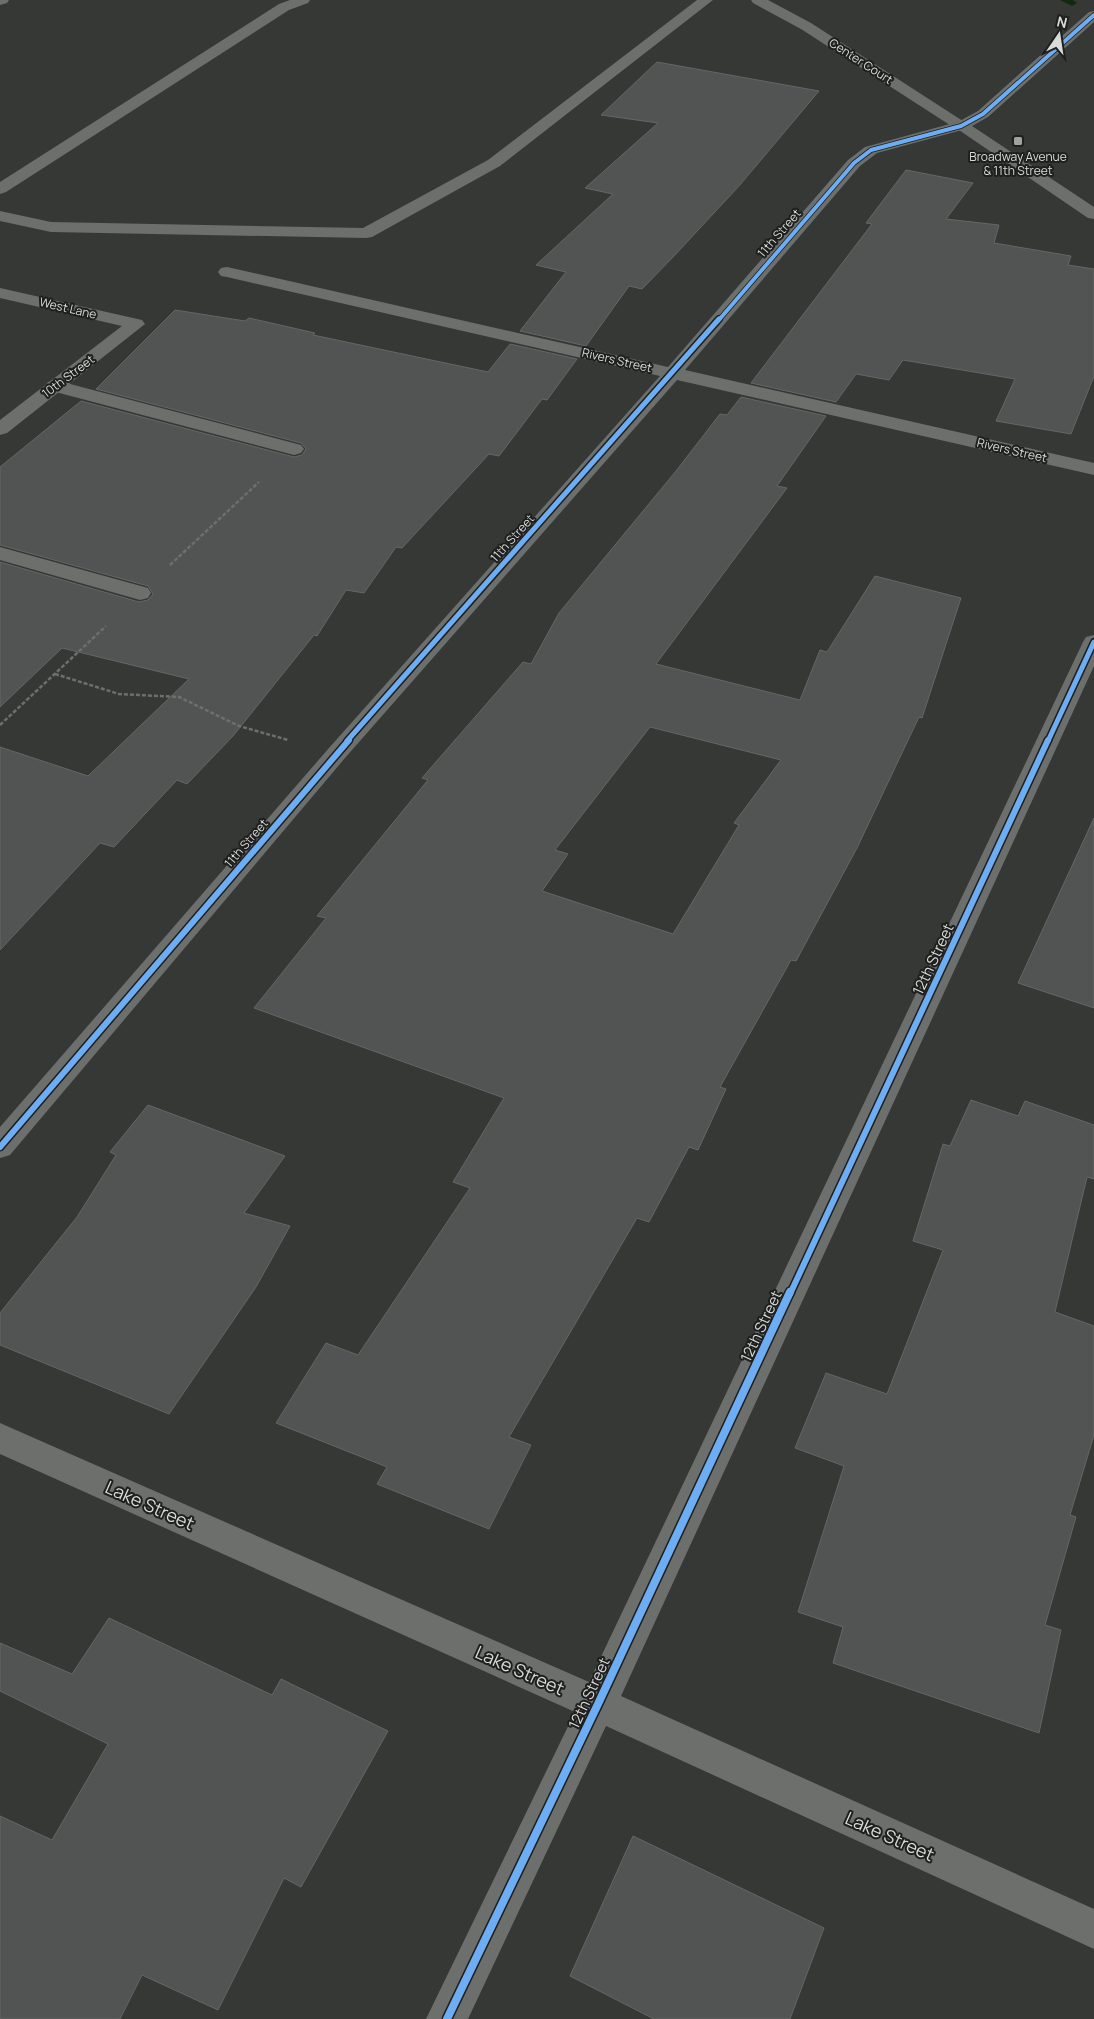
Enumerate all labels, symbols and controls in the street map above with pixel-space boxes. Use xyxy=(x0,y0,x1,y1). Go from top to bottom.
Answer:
north arrow xyxy=(1034,10,1084,60)
text: N xyxy=(1055,11,1069,32)
street label: Center Court xyxy=(826,34,896,88)
marker: Broadway Avenue & 11th Street xyxy=(1012,135,1024,147)
place label: Broadway Avenue & 11th Street xyxy=(969,148,1067,179)
street label: 11th Street xyxy=(753,205,805,261)
street label: West Lane xyxy=(38,293,98,323)
street label: Rivers Street xyxy=(580,344,654,376)
street label: 10th Street xyxy=(38,351,98,401)
street label: Rivers Street xyxy=(975,434,1049,466)
street label: 11th Street xyxy=(486,510,538,566)
street label: 11th Street xyxy=(220,815,272,871)
street label: 12th Street xyxy=(907,920,959,998)
street label: 12th Street xyxy=(735,1287,787,1365)
street label: Lake Street xyxy=(102,1475,198,1535)
street label: Lake Street xyxy=(472,1640,568,1700)
street label: 12th Street xyxy=(563,1654,615,1732)
street label: Lake Street xyxy=(842,1806,938,1866)

